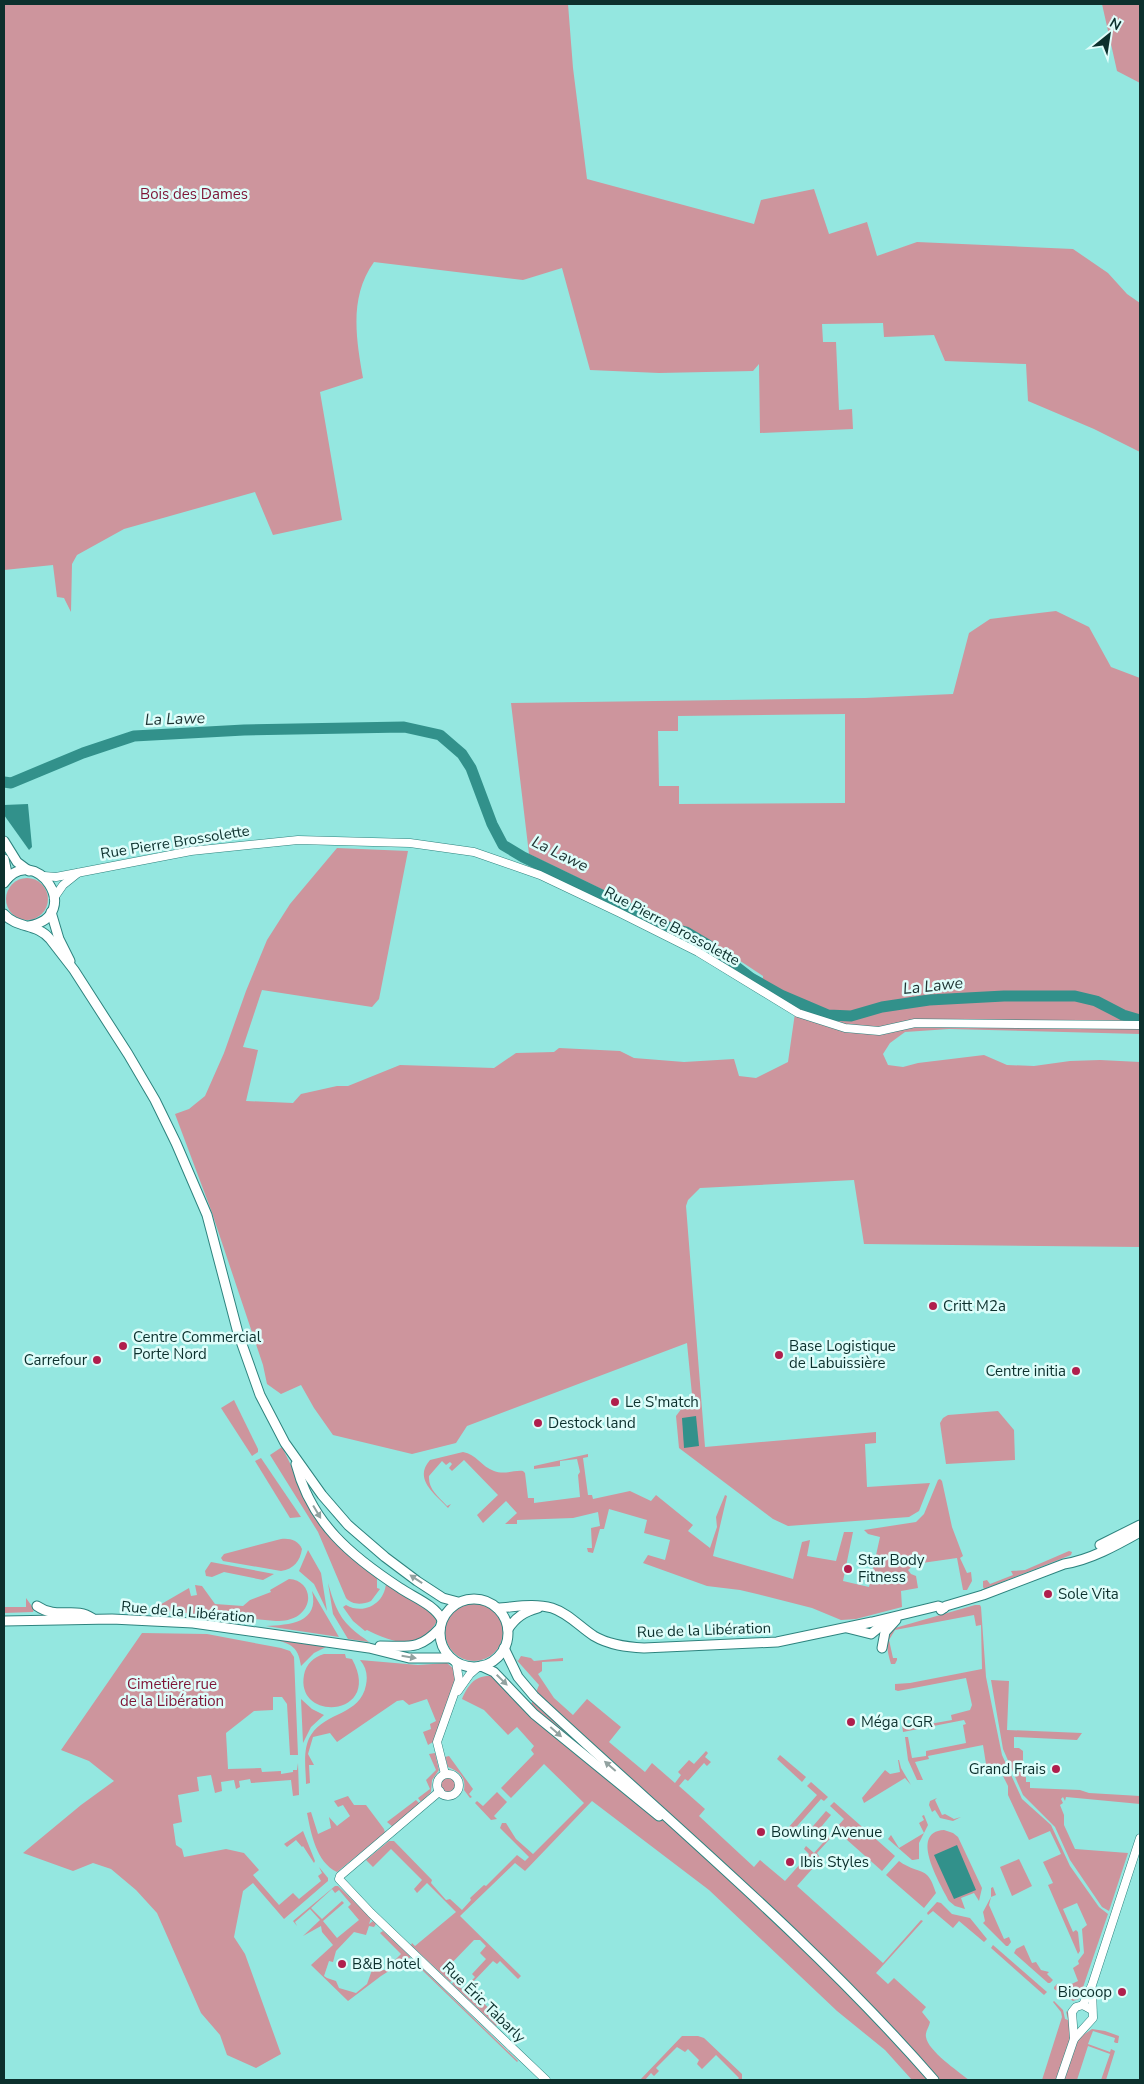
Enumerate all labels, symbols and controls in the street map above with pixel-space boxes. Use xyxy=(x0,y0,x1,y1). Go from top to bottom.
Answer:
north arrow xyxy=(1084,10,1134,60)
text: N xyxy=(1106,13,1125,35)
park label: Bois des Dames xyxy=(140,184,248,204)
water label: La Lawe xyxy=(145,707,206,731)
street label: Rue Pierre Brossolette xyxy=(99,820,251,864)
water label: La Lawe xyxy=(528,831,592,877)
street label: Rue Pierre Brossolette xyxy=(601,882,743,970)
water label: La Lawe xyxy=(902,972,965,1000)
place label: Critt M2a xyxy=(943,1296,1006,1316)
marker: Critt M2a xyxy=(927,1300,939,1312)
place label: Centre Commercial Porte Nord xyxy=(133,1327,262,1364)
place label: Base Logistique de Labuissière xyxy=(789,1336,896,1373)
marker: Centre Commercial Porte Nord xyxy=(117,1340,129,1352)
marker: Base Logistique de Labuissière xyxy=(773,1349,785,1361)
place label: Carrefour xyxy=(24,1350,88,1370)
marker: Carrefour xyxy=(91,1354,103,1366)
place label: Centre initia xyxy=(985,1361,1066,1381)
marker: Centre initia xyxy=(1070,1365,1082,1377)
place label: Le S'match xyxy=(625,1392,699,1412)
marker: Le S'match xyxy=(609,1396,621,1408)
place label: Destock land xyxy=(548,1413,636,1433)
marker: Destock land xyxy=(532,1417,544,1429)
one-way arrow xyxy=(313,1505,322,1518)
place label: Star Body Fitness xyxy=(858,1550,925,1587)
marker: Star Body Fitness xyxy=(842,1563,854,1575)
one-way arrow xyxy=(409,1574,423,1584)
place label: Sole Vita xyxy=(1058,1584,1119,1604)
marker: Sole Vita xyxy=(1042,1588,1054,1600)
street label: Rue de la Libération xyxy=(120,1596,256,1628)
street label: Rue de la Libération xyxy=(637,1618,771,1642)
one-way arrow xyxy=(402,1653,418,1661)
park label: Cimetière rue de la Libération xyxy=(120,1674,224,1711)
one-way arrow xyxy=(496,1674,508,1686)
place label: Méga CGR xyxy=(861,1712,933,1732)
marker: Méga CGR xyxy=(845,1716,857,1728)
one-way arrow xyxy=(549,1727,562,1738)
place label: Grand Frais xyxy=(969,1759,1046,1779)
one-way arrow xyxy=(604,1760,617,1771)
marker: Grand Frais xyxy=(1050,1763,1062,1775)
place label: Bowling Avenue xyxy=(771,1822,882,1842)
marker: Bowling Avenue xyxy=(755,1826,767,1838)
place label: Ibis Styles xyxy=(800,1852,869,1872)
marker: Ibis Styles xyxy=(784,1856,796,1868)
place label: B&B hotel xyxy=(352,1954,421,1974)
street label: Rue Éric Tabarly xyxy=(438,1957,530,2047)
marker: B&B hotel xyxy=(336,1958,348,1970)
place label: Biocoop xyxy=(1058,1982,1112,2002)
marker: Biocoop xyxy=(1116,1986,1128,1998)

